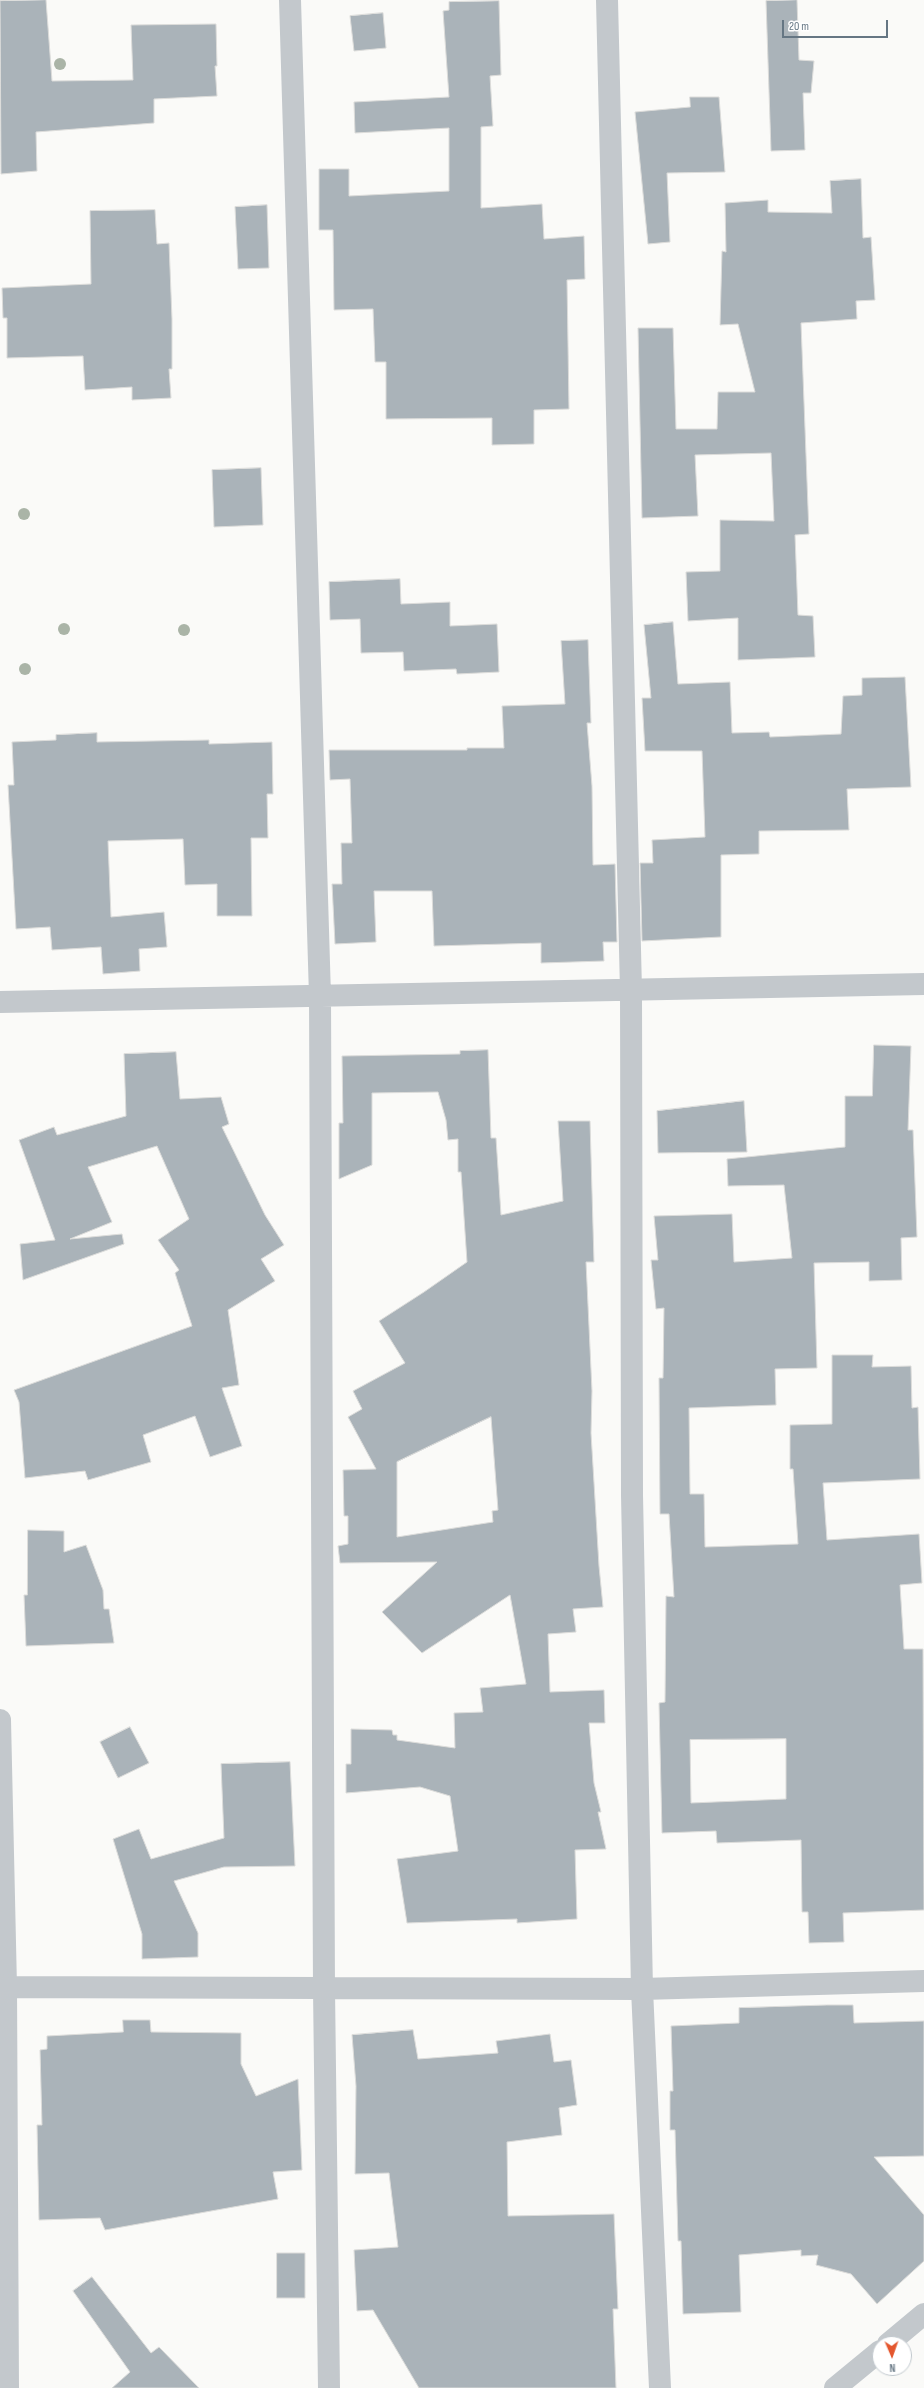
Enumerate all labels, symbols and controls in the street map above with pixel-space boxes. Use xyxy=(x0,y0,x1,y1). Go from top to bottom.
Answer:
scale bar xyxy=(784,12,890,38)
text: 20 m xyxy=(789,19,809,34)
north arrow xyxy=(872,2336,912,2376)
text: N xyxy=(889,2361,896,2374)

